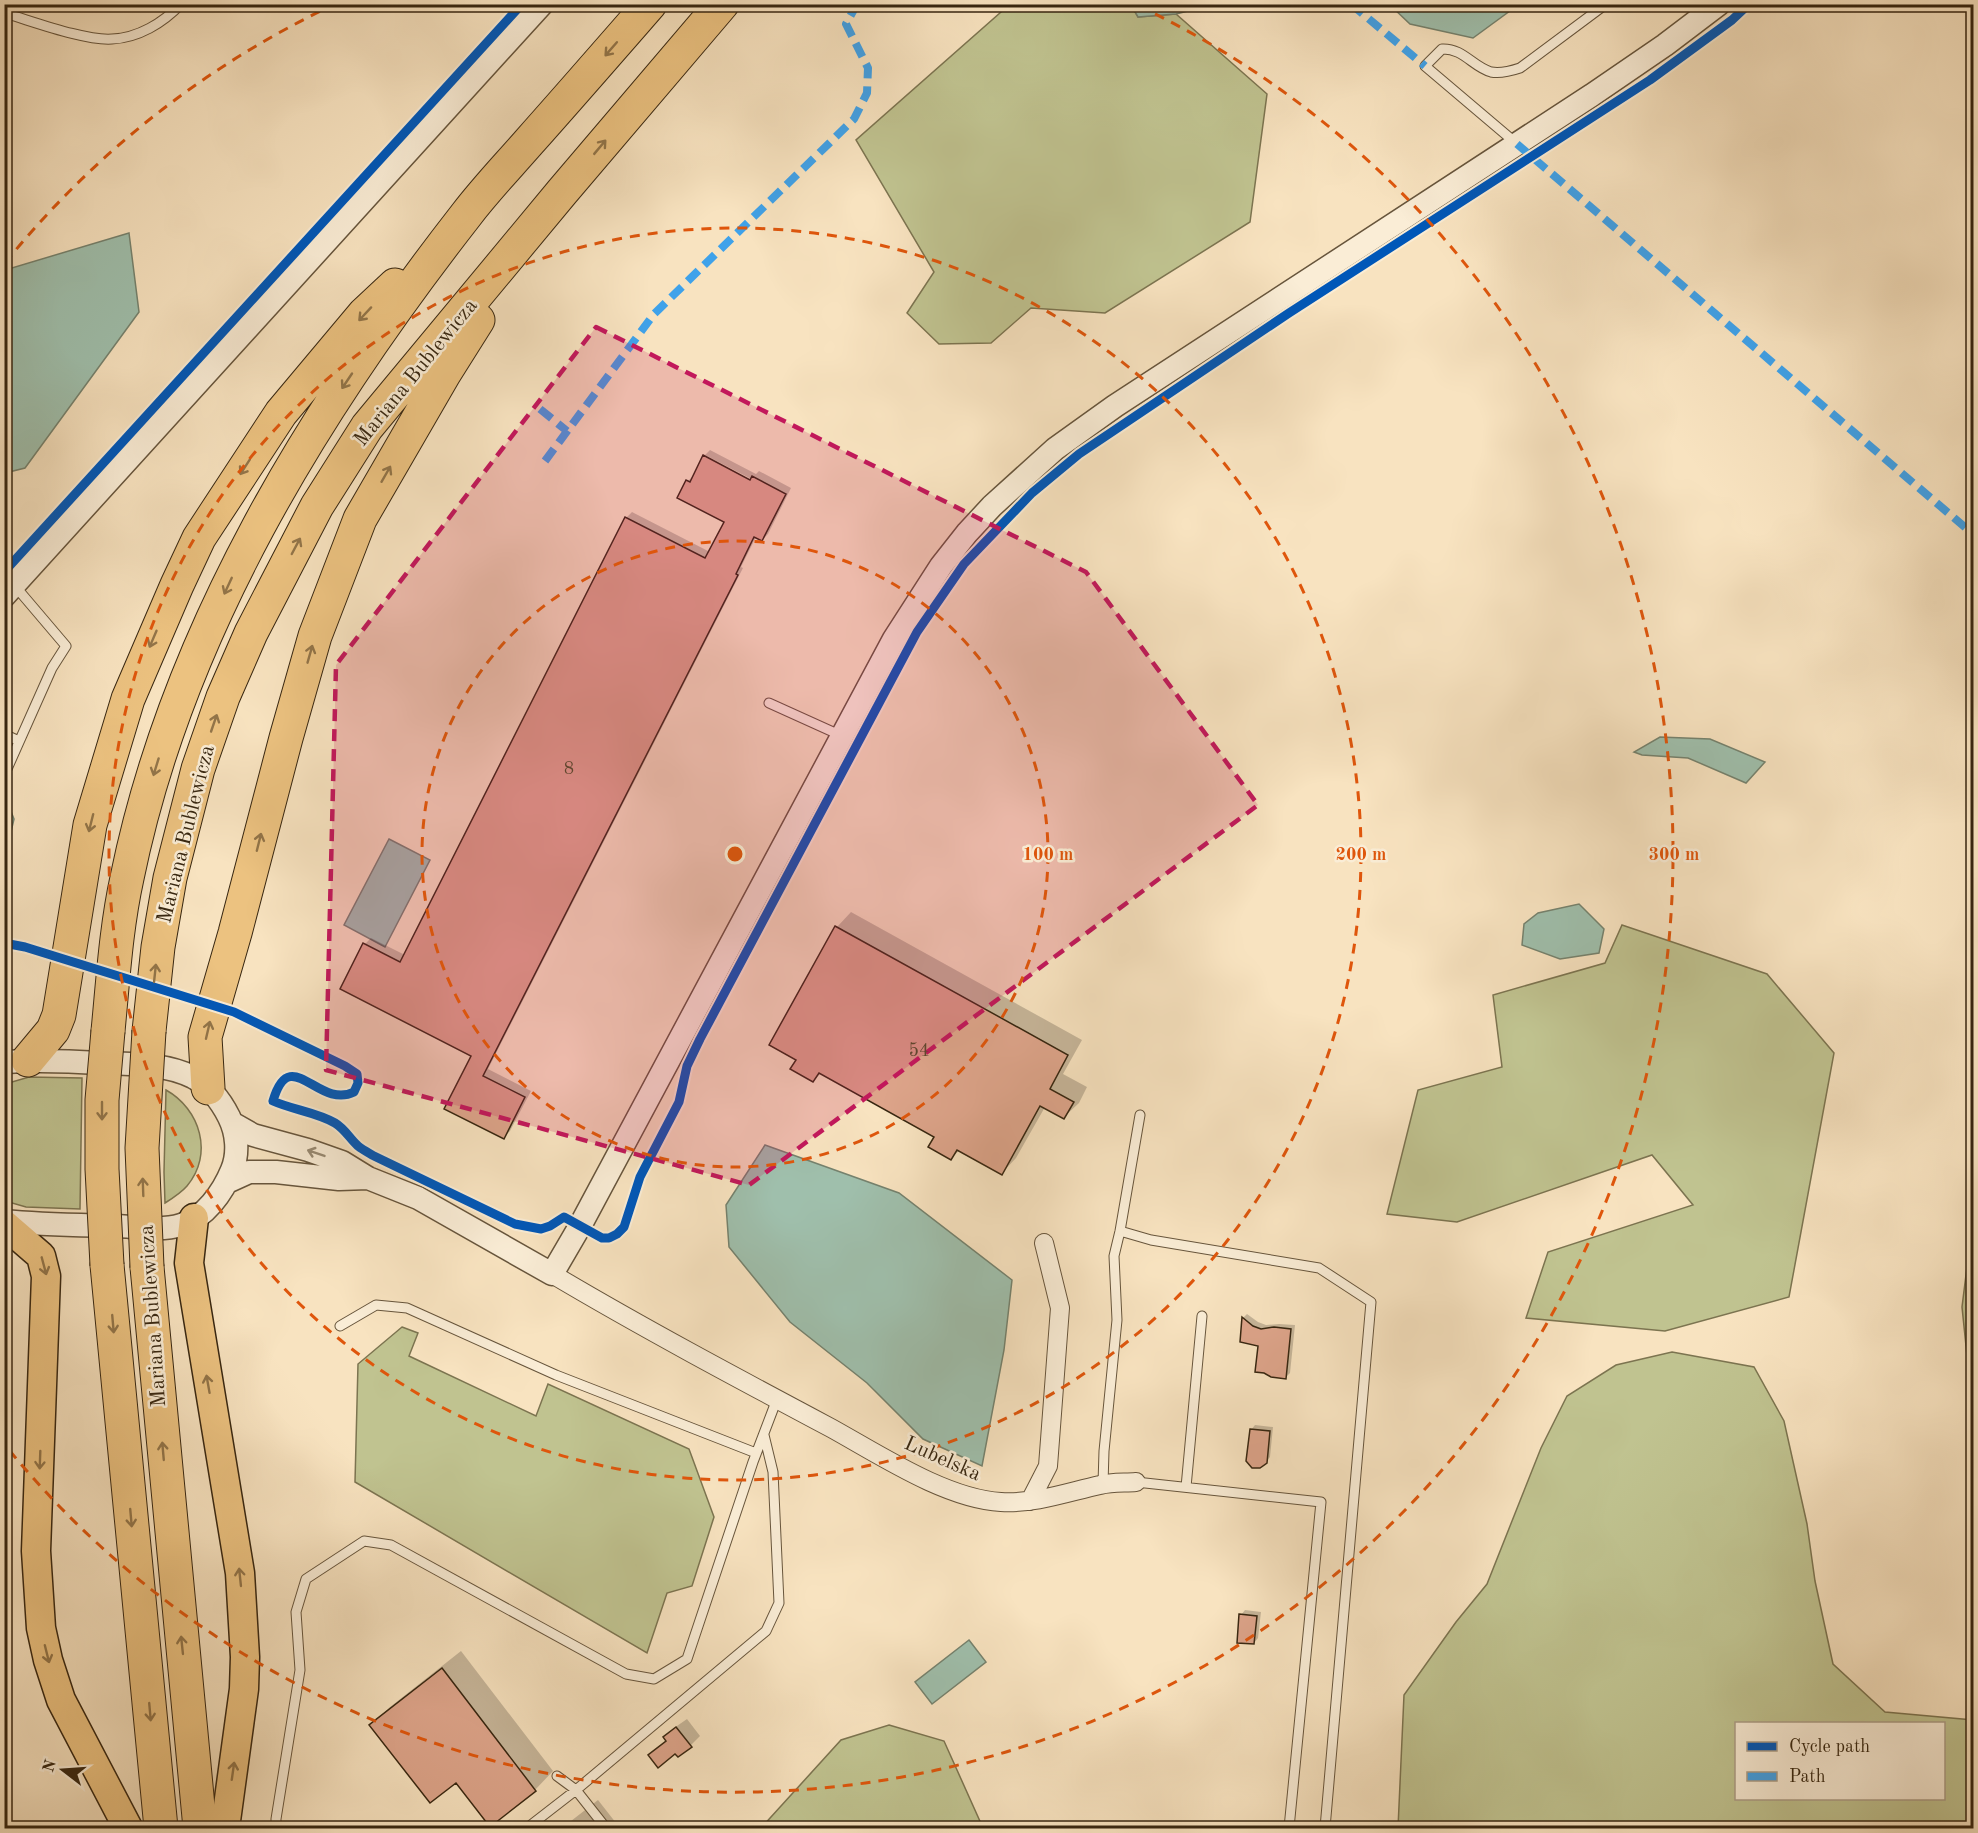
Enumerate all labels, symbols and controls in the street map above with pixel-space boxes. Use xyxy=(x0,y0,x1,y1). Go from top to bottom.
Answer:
one-way arrow xyxy=(604,41,618,56)
one-way arrow xyxy=(593,139,606,155)
street label: Mariana Bublewicza xyxy=(351,295,482,451)
one-way arrow xyxy=(358,306,372,321)
one-way arrow xyxy=(340,372,353,389)
one-way arrow xyxy=(239,458,251,475)
one-way arrow xyxy=(380,466,392,483)
one-way arrow xyxy=(290,538,302,555)
one-way arrow xyxy=(222,576,233,594)
one-way arrow xyxy=(147,629,158,647)
one-way arrow xyxy=(305,645,316,664)
one-way arrow xyxy=(209,714,220,733)
street label: Mariana Bublewicza xyxy=(154,743,219,926)
one-way arrow xyxy=(150,757,161,776)
house number: 8 xyxy=(564,760,574,778)
one-way arrow xyxy=(85,813,97,832)
one-way arrow xyxy=(253,833,265,852)
centre of rings xyxy=(725,844,745,864)
text: 100 m xyxy=(1023,846,1073,864)
text: 200 m xyxy=(1336,846,1386,864)
text: 300 m xyxy=(1649,846,1699,864)
one-way arrow xyxy=(150,964,161,984)
one-way arrow xyxy=(202,1021,214,1040)
house number: 54 xyxy=(909,1042,929,1060)
one-way arrow xyxy=(96,1100,108,1120)
one-way arrow xyxy=(307,1146,326,1157)
one-way arrow xyxy=(138,1178,149,1198)
street label: Mariana Bublewicza xyxy=(137,1224,170,1408)
one-way arrow xyxy=(38,1256,50,1275)
one-way arrow xyxy=(108,1313,119,1333)
one-way arrow xyxy=(202,1375,213,1395)
street label: Lubelska xyxy=(901,1433,984,1486)
one-way arrow xyxy=(157,1441,168,1461)
one-way arrow xyxy=(34,1450,45,1470)
one-way arrow xyxy=(126,1507,137,1527)
one-way arrow xyxy=(234,1567,245,1587)
one-way arrow xyxy=(176,1635,187,1655)
one-way arrow xyxy=(42,1644,54,1663)
one-way arrow xyxy=(145,1701,156,1721)
legend xyxy=(1735,1722,1945,1800)
text: Cycle path xyxy=(1789,1738,1870,1756)
north arrow xyxy=(33,1740,93,1800)
text: N xyxy=(41,1757,60,1774)
one-way arrow xyxy=(227,1761,238,1781)
text: Path xyxy=(1789,1768,1826,1786)

